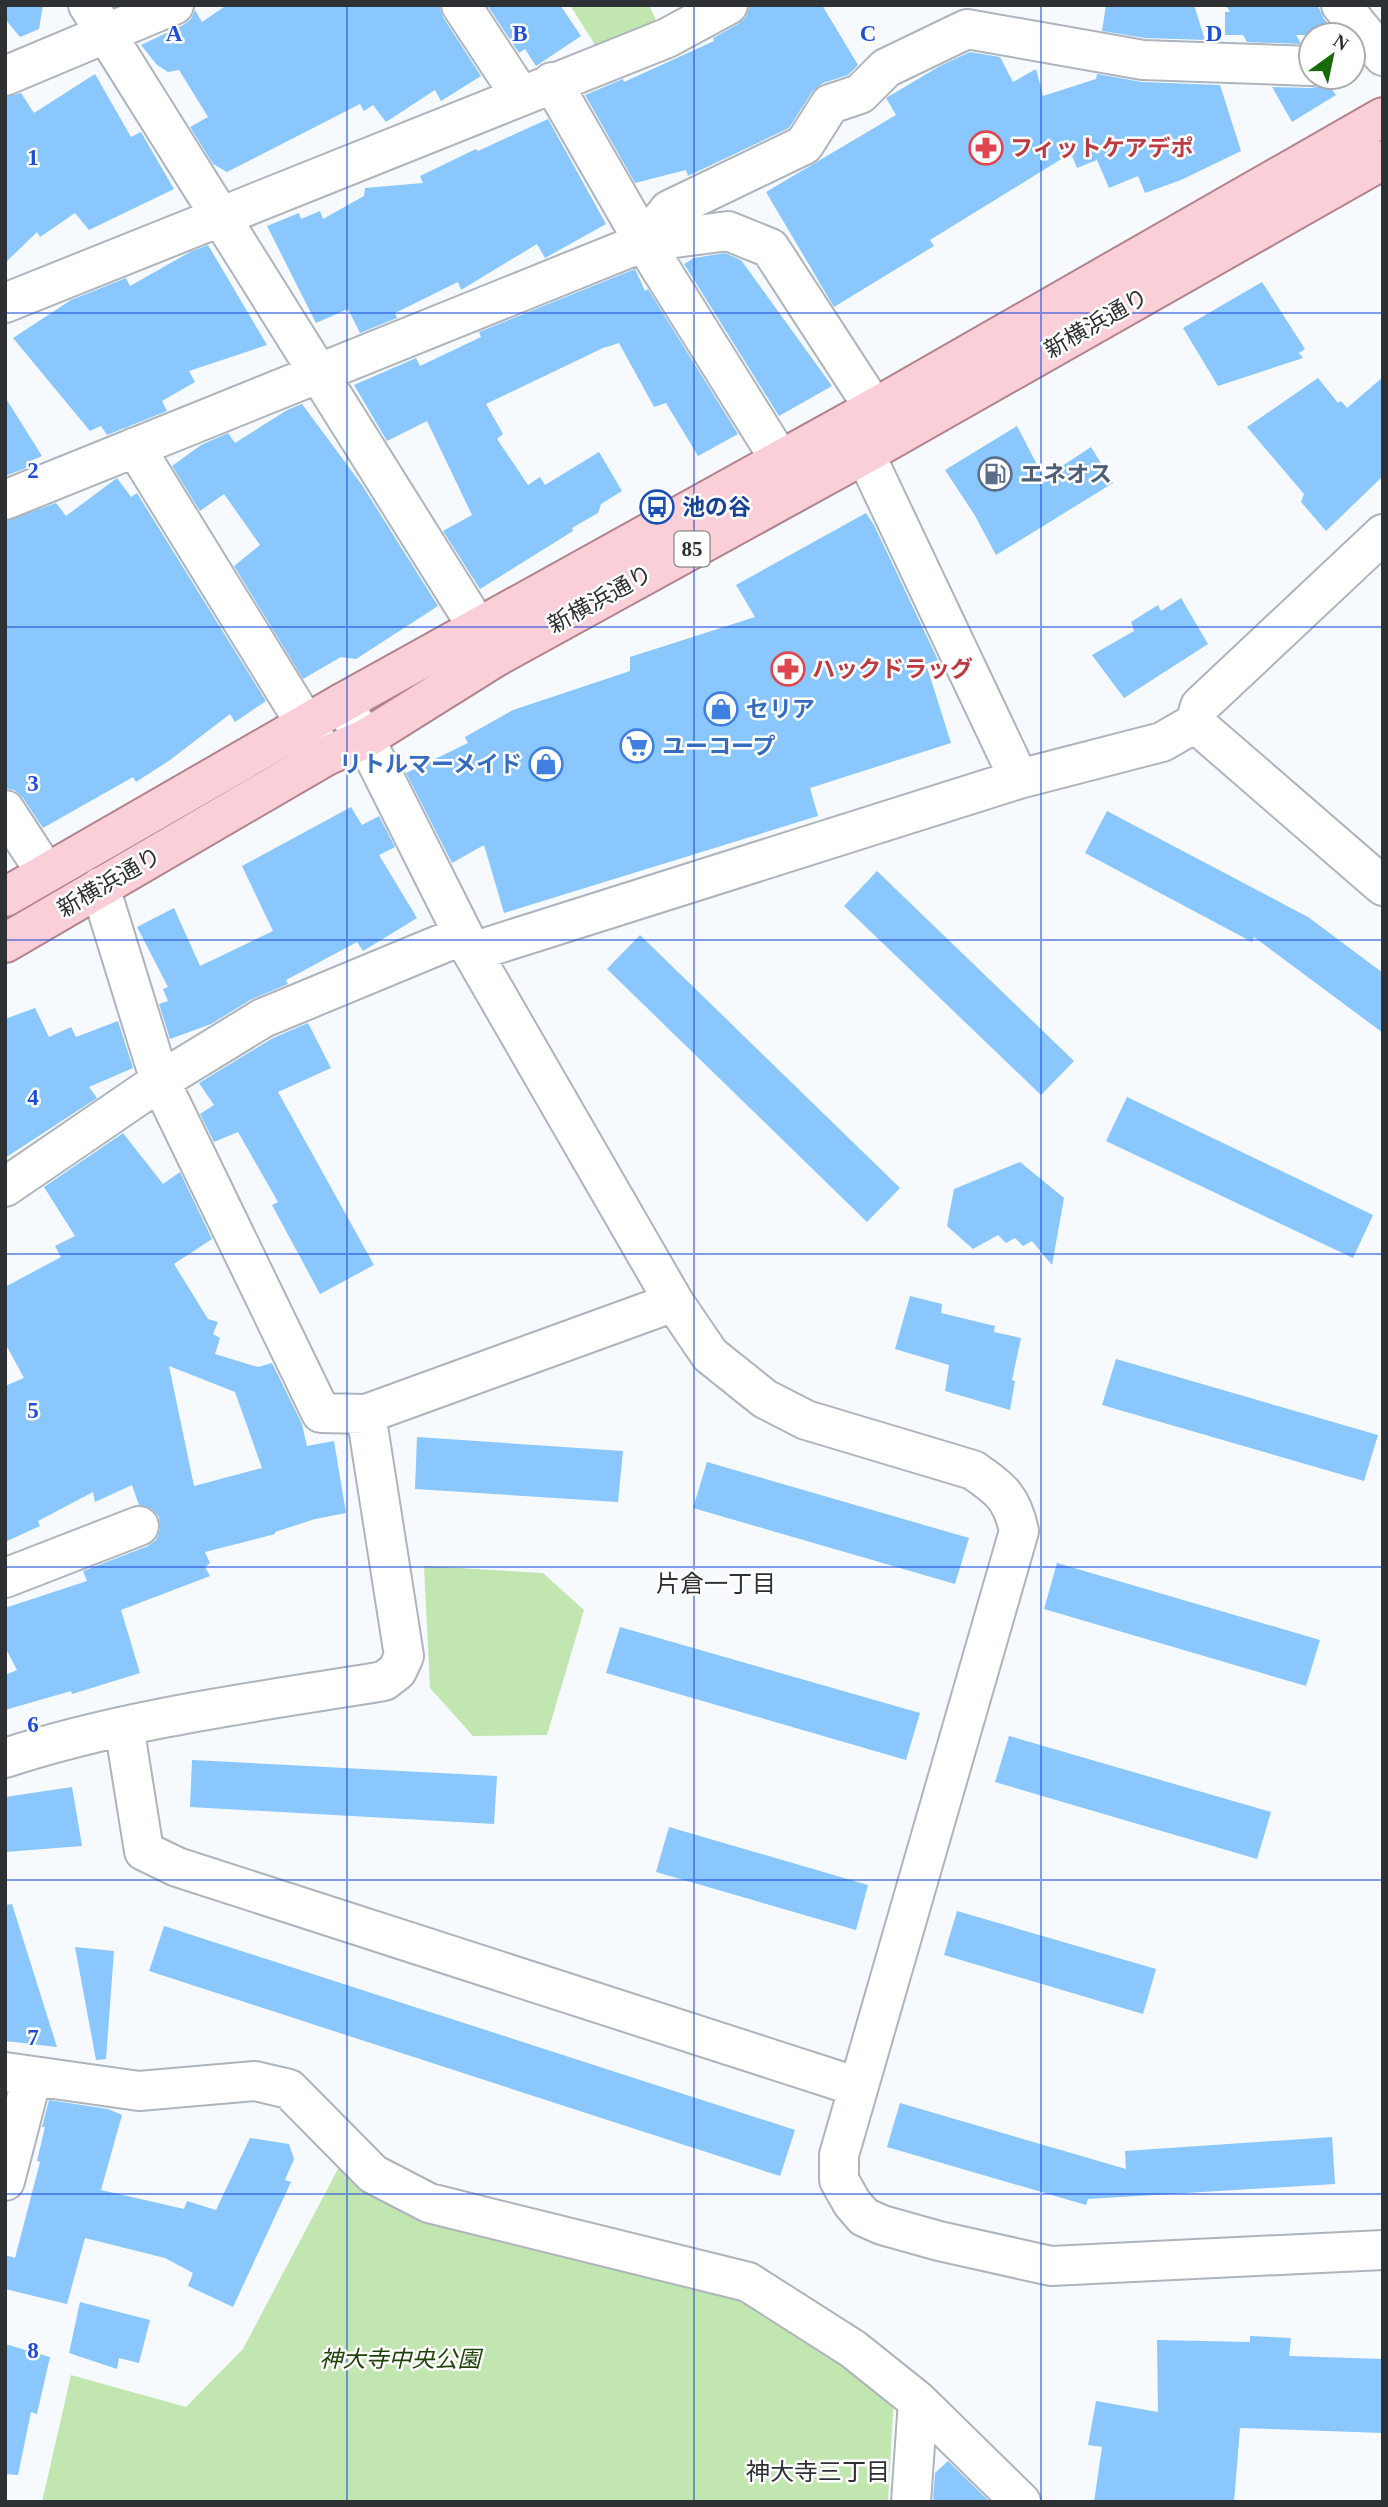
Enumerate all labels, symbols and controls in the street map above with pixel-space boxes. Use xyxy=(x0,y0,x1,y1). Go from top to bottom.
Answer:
text: A xyxy=(166,21,183,46)
text: B xyxy=(512,21,528,46)
text: C xyxy=(860,21,876,46)
text: D xyxy=(1206,21,1222,46)
north arrow xyxy=(1297,21,1367,91)
text: N xyxy=(1330,30,1353,55)
pharmacy icon: フィットケアデポ xyxy=(967,129,1005,167)
place label: フィットケアデポ xyxy=(1010,136,1194,161)
text: 1 xyxy=(27,145,39,170)
street label: 新横浜通り xyxy=(1040,284,1152,363)
fuel station icon: エネオス xyxy=(976,455,1014,493)
text: 2 xyxy=(27,458,39,483)
place label: エネオス xyxy=(1020,462,1112,487)
bus stop icon: 池の谷 xyxy=(638,488,676,526)
place label: 池の谷 xyxy=(682,495,751,520)
road number: 85 xyxy=(674,532,710,566)
street label: 新横浜通り xyxy=(544,561,657,638)
pharmacy icon: ハックドラッグ xyxy=(769,650,807,688)
place label: ハックドラッグ xyxy=(812,657,973,682)
shop icon: セリア xyxy=(702,690,740,728)
place label: セリア xyxy=(746,697,815,722)
supermarket icon: ユーコープ xyxy=(618,727,656,765)
place label: ユーコープ xyxy=(662,734,776,759)
shop icon: リトルマーメイド xyxy=(527,745,565,783)
place label: リトルマーメイド xyxy=(339,752,522,777)
text: 3 xyxy=(27,771,39,796)
street label: 新横浜通り xyxy=(53,843,165,922)
text: 4 xyxy=(27,1085,39,1110)
text: 5 xyxy=(27,1398,39,1423)
district label: 片倉一丁目 xyxy=(656,1571,776,1597)
text: 6 xyxy=(27,1712,39,1737)
text: 7 xyxy=(27,2025,39,2050)
text: 8 xyxy=(27,2338,39,2363)
park label: 神大寺中央公園 xyxy=(320,2347,484,2372)
district label: 神大寺三丁目 xyxy=(746,2459,890,2485)

